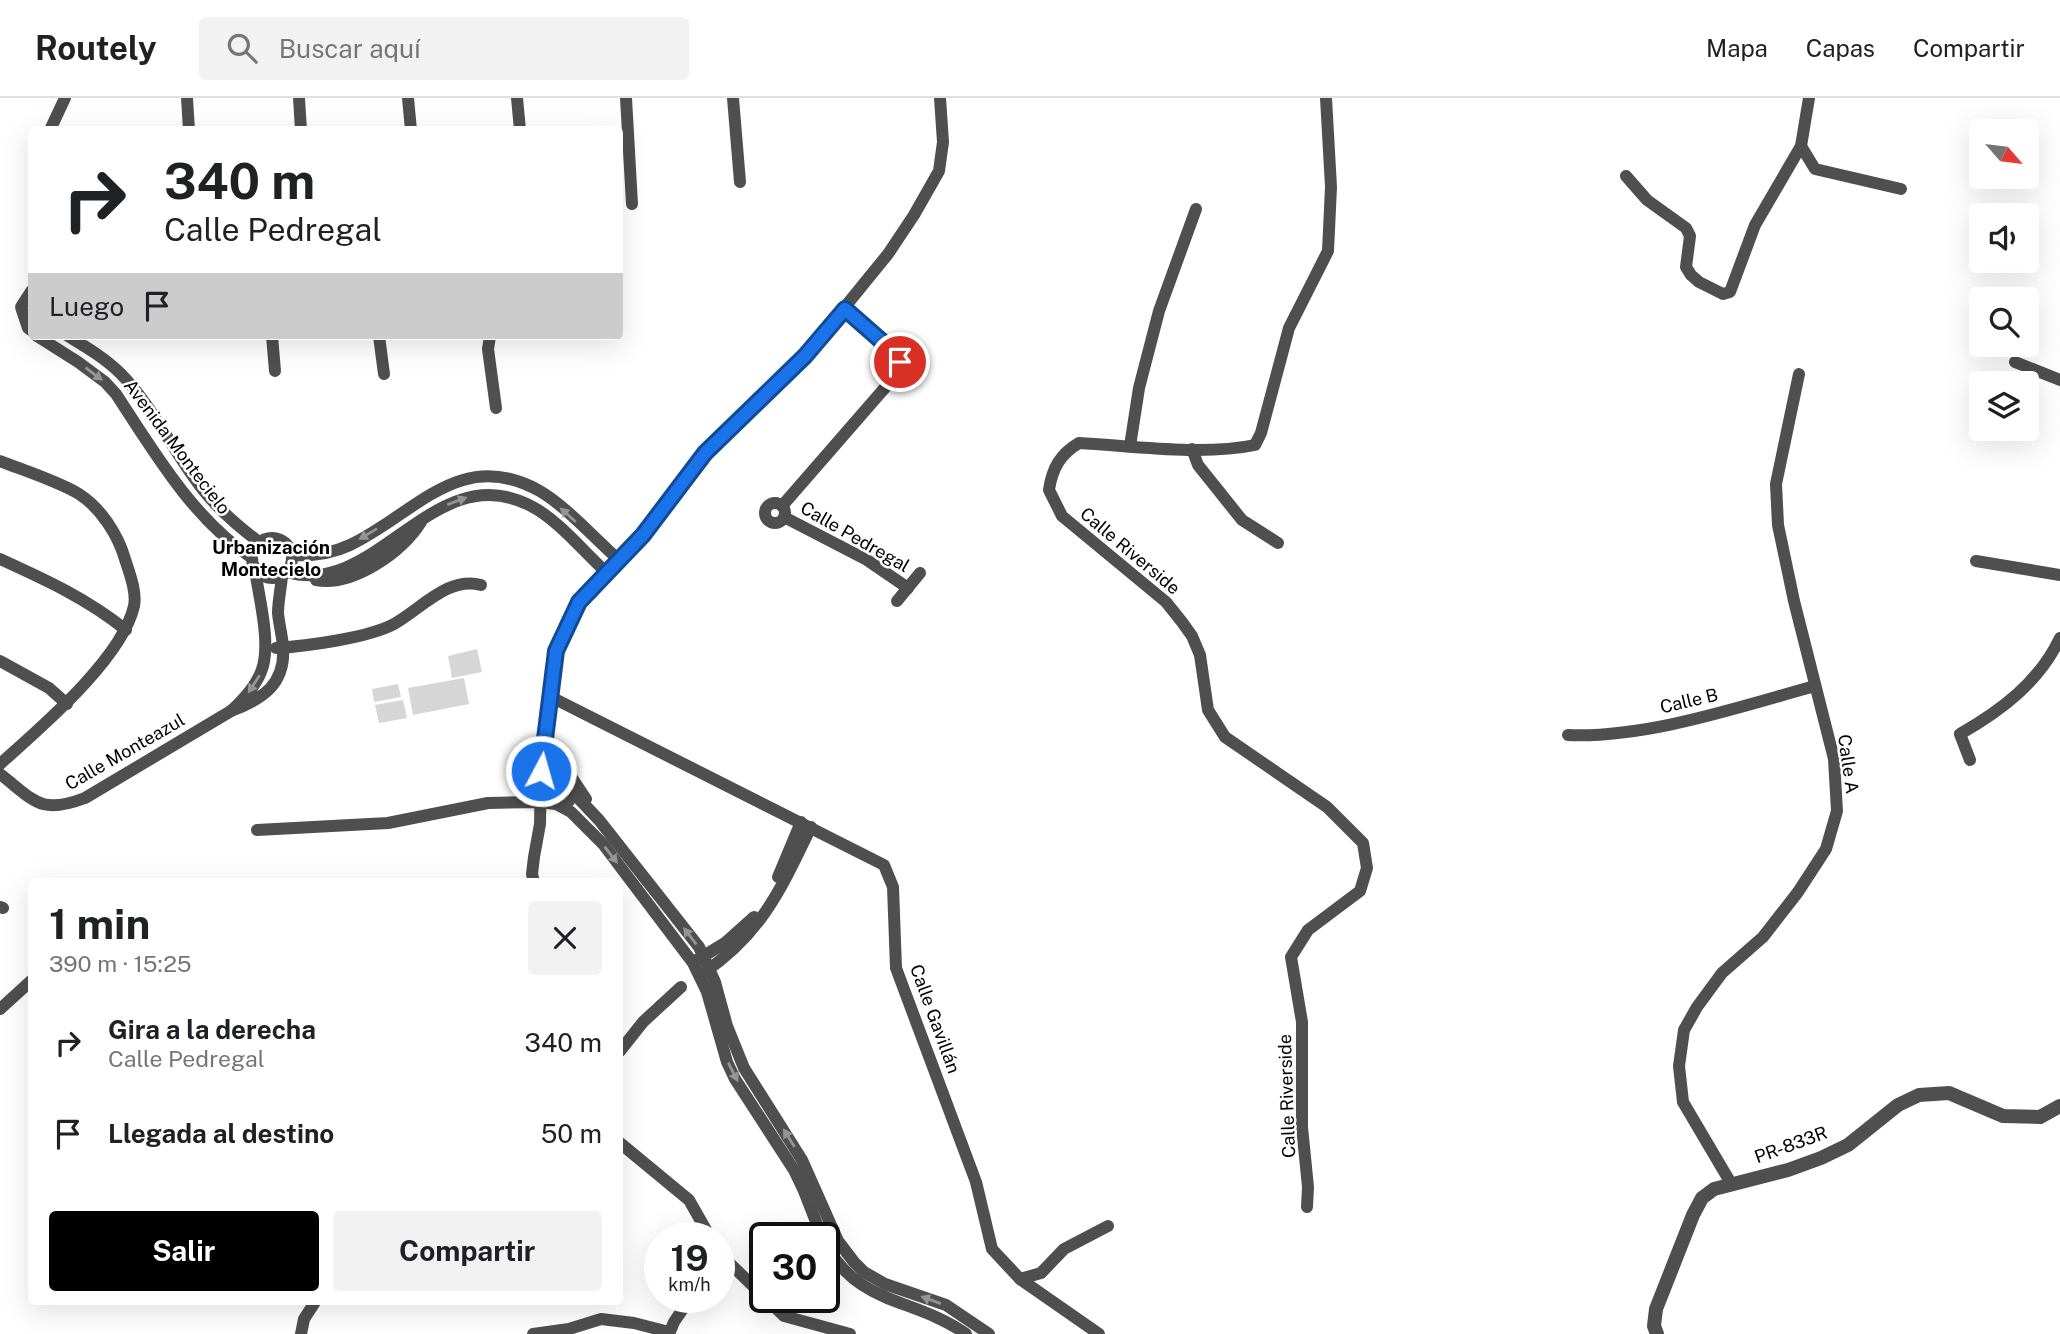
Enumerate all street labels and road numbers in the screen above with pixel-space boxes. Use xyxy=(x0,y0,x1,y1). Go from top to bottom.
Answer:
street label: Avenida Montecielo xyxy=(120,375,235,518)
street label: Calle Pedregal xyxy=(797,497,914,576)
street label: Calle Riverside xyxy=(1076,503,1185,598)
street label: Calle B xyxy=(1658,684,1720,717)
street label: Calle Monteazul xyxy=(61,709,188,794)
street label: Calle A xyxy=(1834,733,1863,795)
street label: Calle Gavillán xyxy=(906,962,965,1076)
street label: Calle Riverside xyxy=(1274,1034,1299,1158)
street label: PR-833R xyxy=(1752,1122,1830,1167)

